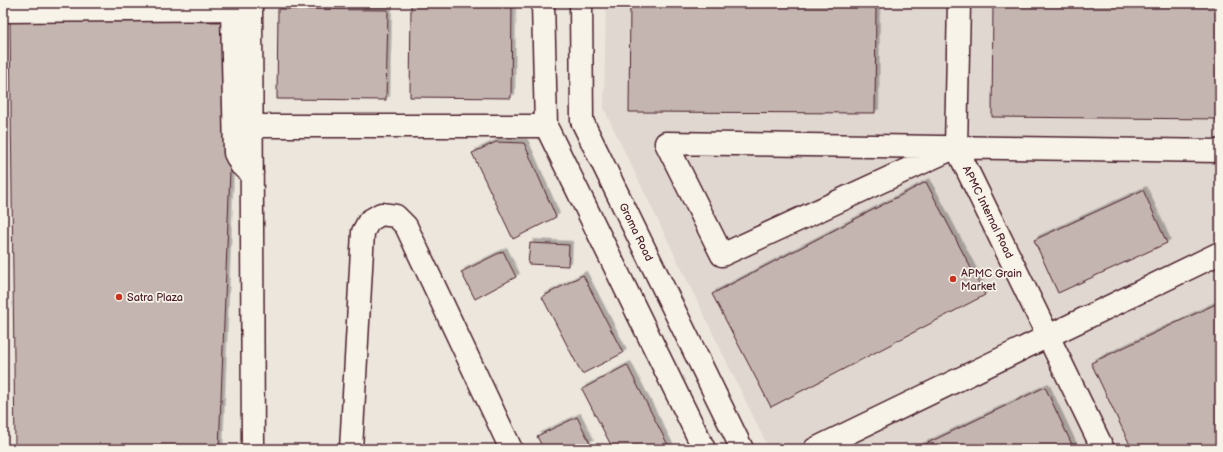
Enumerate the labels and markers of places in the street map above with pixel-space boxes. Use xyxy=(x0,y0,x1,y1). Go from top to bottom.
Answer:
place label: APMC Grain Market xyxy=(961,267,1022,293)
marker: APMC Grain Market xyxy=(948,274,958,284)
place label: Satra Plaza xyxy=(127,291,183,304)
marker: Satra Plaza xyxy=(114,292,124,302)

